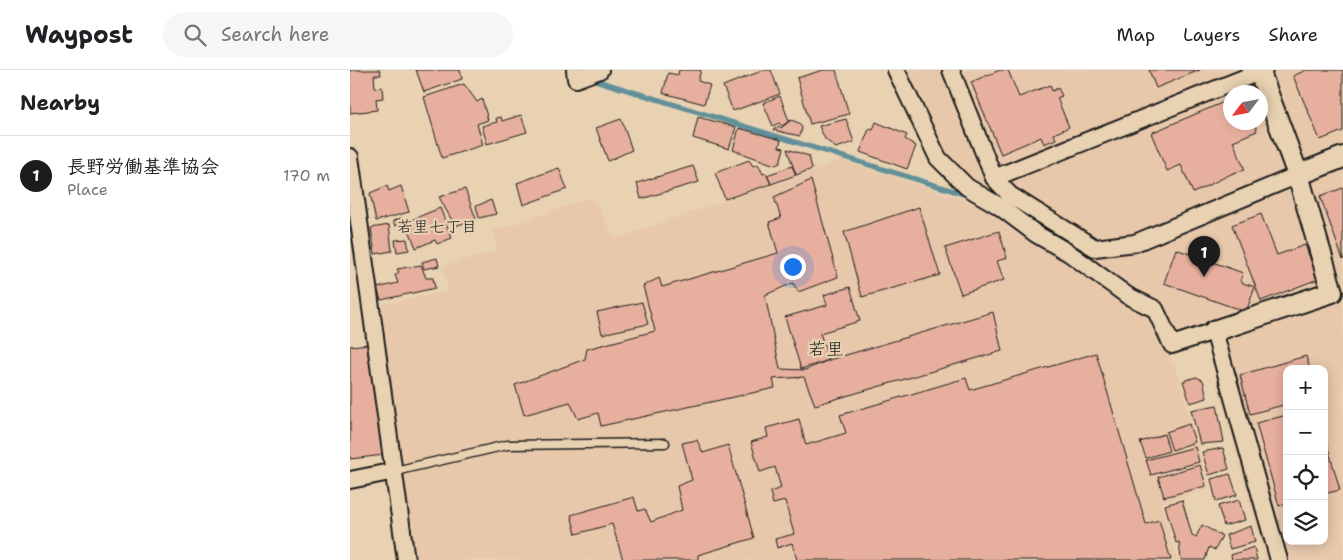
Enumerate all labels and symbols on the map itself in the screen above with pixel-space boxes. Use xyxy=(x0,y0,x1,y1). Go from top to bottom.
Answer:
north arrow xyxy=(1223,85,1268,130)
district label: 若里七丁目 xyxy=(397,216,477,237)
pin: 1 xyxy=(1188,236,1220,277)
your location xyxy=(780,254,806,280)
district label: 若里 xyxy=(808,337,844,361)

